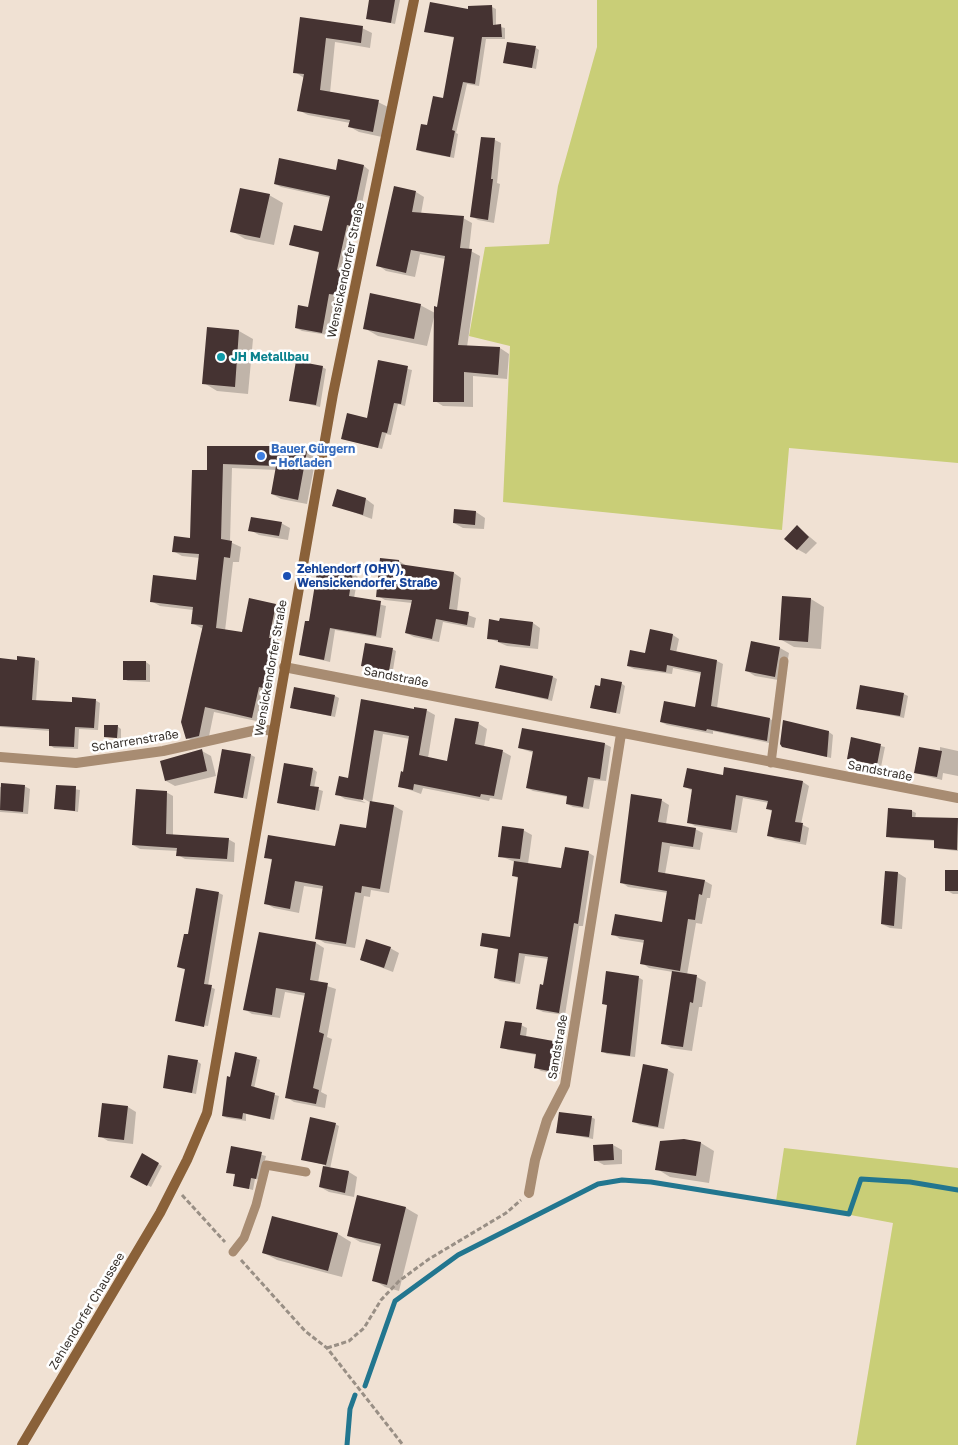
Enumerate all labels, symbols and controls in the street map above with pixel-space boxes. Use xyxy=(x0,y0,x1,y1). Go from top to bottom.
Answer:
street label: Wensickendorfer Straße xyxy=(325,201,367,339)
place label: JH Metallbau xyxy=(231,350,309,364)
marker: JH Metallbau xyxy=(215,351,227,363)
place label: Bauer Gürgern - Hofladen xyxy=(271,442,355,470)
marker: Bauer Gürgern - Hofladen xyxy=(255,450,267,462)
place label: Zehlendorf (OHV), Wensickendorfer Straße xyxy=(297,562,438,590)
marker: Zehlendorf (OHV), Wensickendorfer Straße xyxy=(281,570,293,582)
street label: Wensickendorfer Straße xyxy=(252,599,290,737)
street label: Sandstraße xyxy=(362,664,430,690)
street label: Scharrenstraße xyxy=(90,727,180,755)
street label: Sandstraße xyxy=(846,758,914,784)
street label: Sandstraße xyxy=(545,1013,571,1081)
street label: Zehlendorfer Chaussee xyxy=(46,1250,128,1372)

